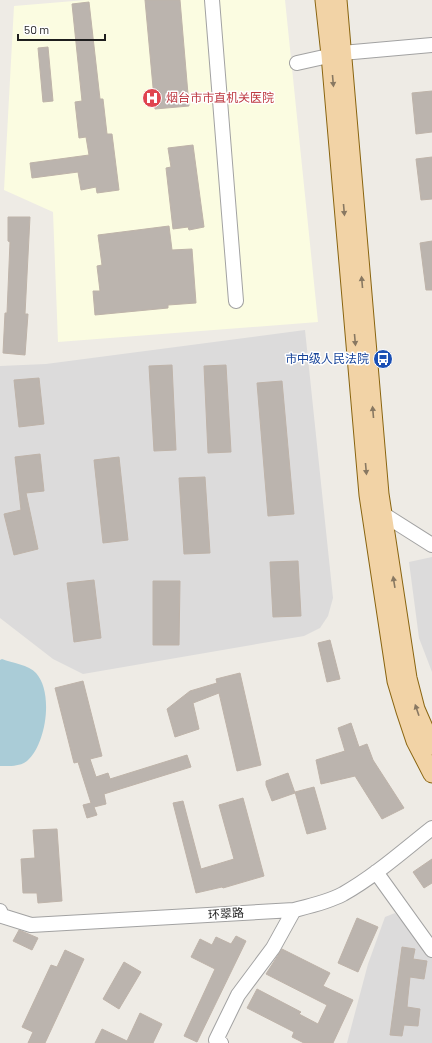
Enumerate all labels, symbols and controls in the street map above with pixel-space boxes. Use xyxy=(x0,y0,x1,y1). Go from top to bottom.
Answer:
scale bar xyxy=(18,16,105,42)
text: 50 m xyxy=(24,22,49,36)
one-way arrow xyxy=(329,74,336,87)
hospital icon: 烟台市市直机关医院 xyxy=(141,87,163,109)
place label: 烟台市市直机关医院 xyxy=(166,90,274,104)
one-way arrow xyxy=(340,204,347,216)
one-way arrow xyxy=(359,276,366,288)
one-way arrow xyxy=(351,334,358,346)
bus stop icon: 市中级人民法院 xyxy=(372,348,394,370)
place label: 市中级人民法院 xyxy=(285,351,369,365)
one-way arrow xyxy=(370,406,377,418)
one-way arrow xyxy=(363,463,369,475)
one-way arrow xyxy=(391,576,397,588)
one-way arrow xyxy=(414,704,420,716)
street label: 环翠路 xyxy=(207,905,244,921)

